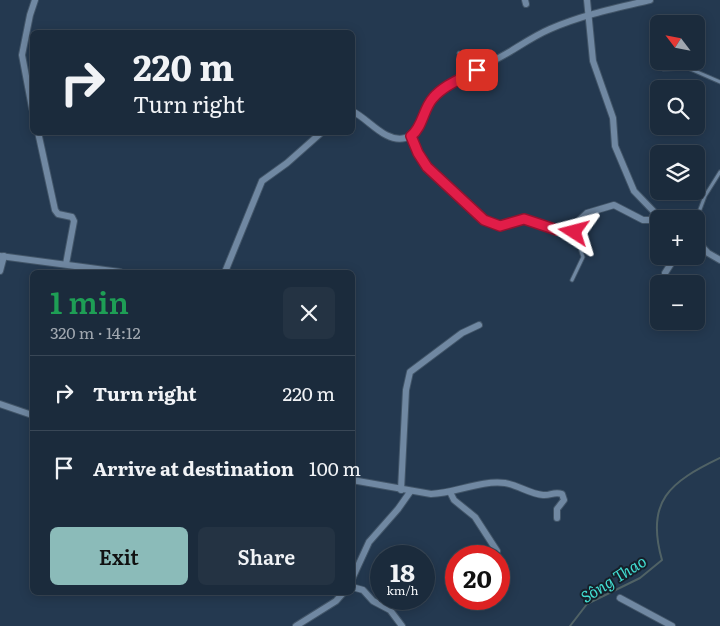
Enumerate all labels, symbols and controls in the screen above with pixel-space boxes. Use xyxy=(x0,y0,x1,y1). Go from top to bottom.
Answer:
north arrow xyxy=(650,15,705,70)
map controls xyxy=(650,15,705,330)
text: 220 m xyxy=(133,40,234,92)
pin xyxy=(456,49,498,91)
icon: right xyxy=(50,50,115,115)
icon: arrive xyxy=(463,56,491,84)
button: search xyxy=(650,80,705,135)
text: Turn right xyxy=(133,87,245,120)
button: layers xyxy=(650,145,705,200)
position arrow xyxy=(547,205,599,257)
button: + xyxy=(650,210,705,265)
button: − xyxy=(650,275,705,330)
text: 1 min xyxy=(50,279,129,323)
button: close xyxy=(283,287,335,339)
text: 320 m · 14:12 xyxy=(50,320,141,344)
icon: right xyxy=(50,379,78,407)
text: Turn right xyxy=(93,379,197,407)
text: 220 m xyxy=(283,379,335,407)
icon: arrive xyxy=(50,454,78,482)
text: Arrive at destination xyxy=(93,454,294,482)
text: 100 m xyxy=(309,454,361,482)
button: Exit xyxy=(50,527,188,585)
button: Share xyxy=(198,527,335,585)
speed limit sign: 20 xyxy=(445,545,510,610)
water label: Sông Thao xyxy=(575,548,651,608)
text: 18 xyxy=(390,553,415,590)
text: km/h xyxy=(387,581,418,599)

